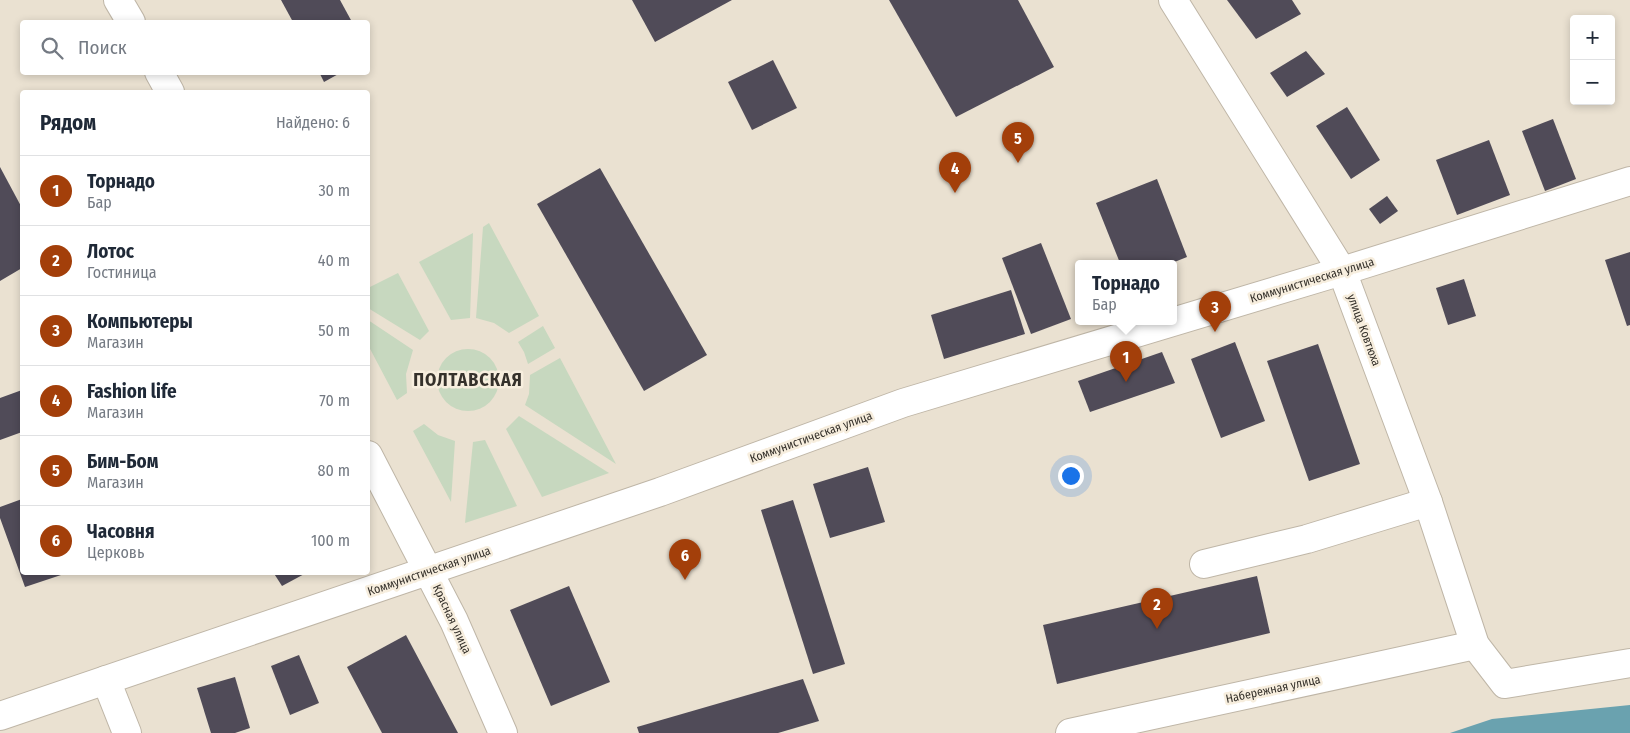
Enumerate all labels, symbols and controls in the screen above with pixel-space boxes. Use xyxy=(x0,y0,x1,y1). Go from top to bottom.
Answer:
map controls xyxy=(1570,15,1615,105)
button: + xyxy=(1570,15,1615,60)
search box xyxy=(20,20,370,75)
icon: search xyxy=(38,34,66,62)
text: Поиск xyxy=(78,36,127,59)
button: − xyxy=(1570,60,1615,105)
text: Рядом xyxy=(40,110,96,136)
text: Найдено: 6 xyxy=(276,113,350,132)
pin: 5 xyxy=(1002,122,1034,163)
pin: 4 xyxy=(939,152,971,193)
text: Торнадо xyxy=(87,170,155,193)
text: 1 xyxy=(53,181,59,200)
text: 30 m xyxy=(318,181,350,200)
text: Бар xyxy=(87,193,112,212)
text: Лотос xyxy=(87,240,134,263)
text: 2 xyxy=(52,251,60,270)
text: 40 m xyxy=(318,251,350,270)
street label: Коммунистическая улица xyxy=(1248,254,1376,306)
popup xyxy=(1075,260,1177,325)
text: Гостиница xyxy=(87,263,157,282)
text: Торнадо xyxy=(1092,272,1160,295)
pin: 3 xyxy=(1199,291,1231,332)
street label: улица Ковтюха xyxy=(1345,292,1384,368)
text: Бар xyxy=(1092,295,1117,314)
text: Компьютеры xyxy=(87,310,193,333)
text: 3 xyxy=(52,321,60,340)
text: 50 m xyxy=(318,321,350,340)
text: Магазин xyxy=(87,333,144,352)
pin: 1 xyxy=(1110,341,1142,382)
district label: ПОЛТАВСКАЯ xyxy=(413,369,523,391)
text: Fashion life xyxy=(87,380,177,403)
text: 4 xyxy=(52,391,60,410)
text: 70 m xyxy=(319,391,350,410)
text: Магазин xyxy=(87,403,144,422)
street label: Коммунистическая улица xyxy=(748,408,874,466)
text: Бим-Бом xyxy=(87,450,158,473)
text: 5 xyxy=(52,461,60,480)
text: 80 m xyxy=(318,461,350,480)
your location xyxy=(1058,463,1084,489)
text: Магазин xyxy=(87,473,144,492)
text: Часовня xyxy=(87,520,155,543)
text: 6 xyxy=(52,531,60,550)
text: 100 m xyxy=(311,531,350,550)
pin: 6 xyxy=(669,539,701,580)
text: Церковь xyxy=(87,543,144,562)
street label: Коммунистическая улица xyxy=(366,543,492,599)
street label: Красная улица xyxy=(430,582,474,656)
pin: 2 xyxy=(1141,588,1173,629)
street label: Набережная улица xyxy=(1224,672,1322,706)

